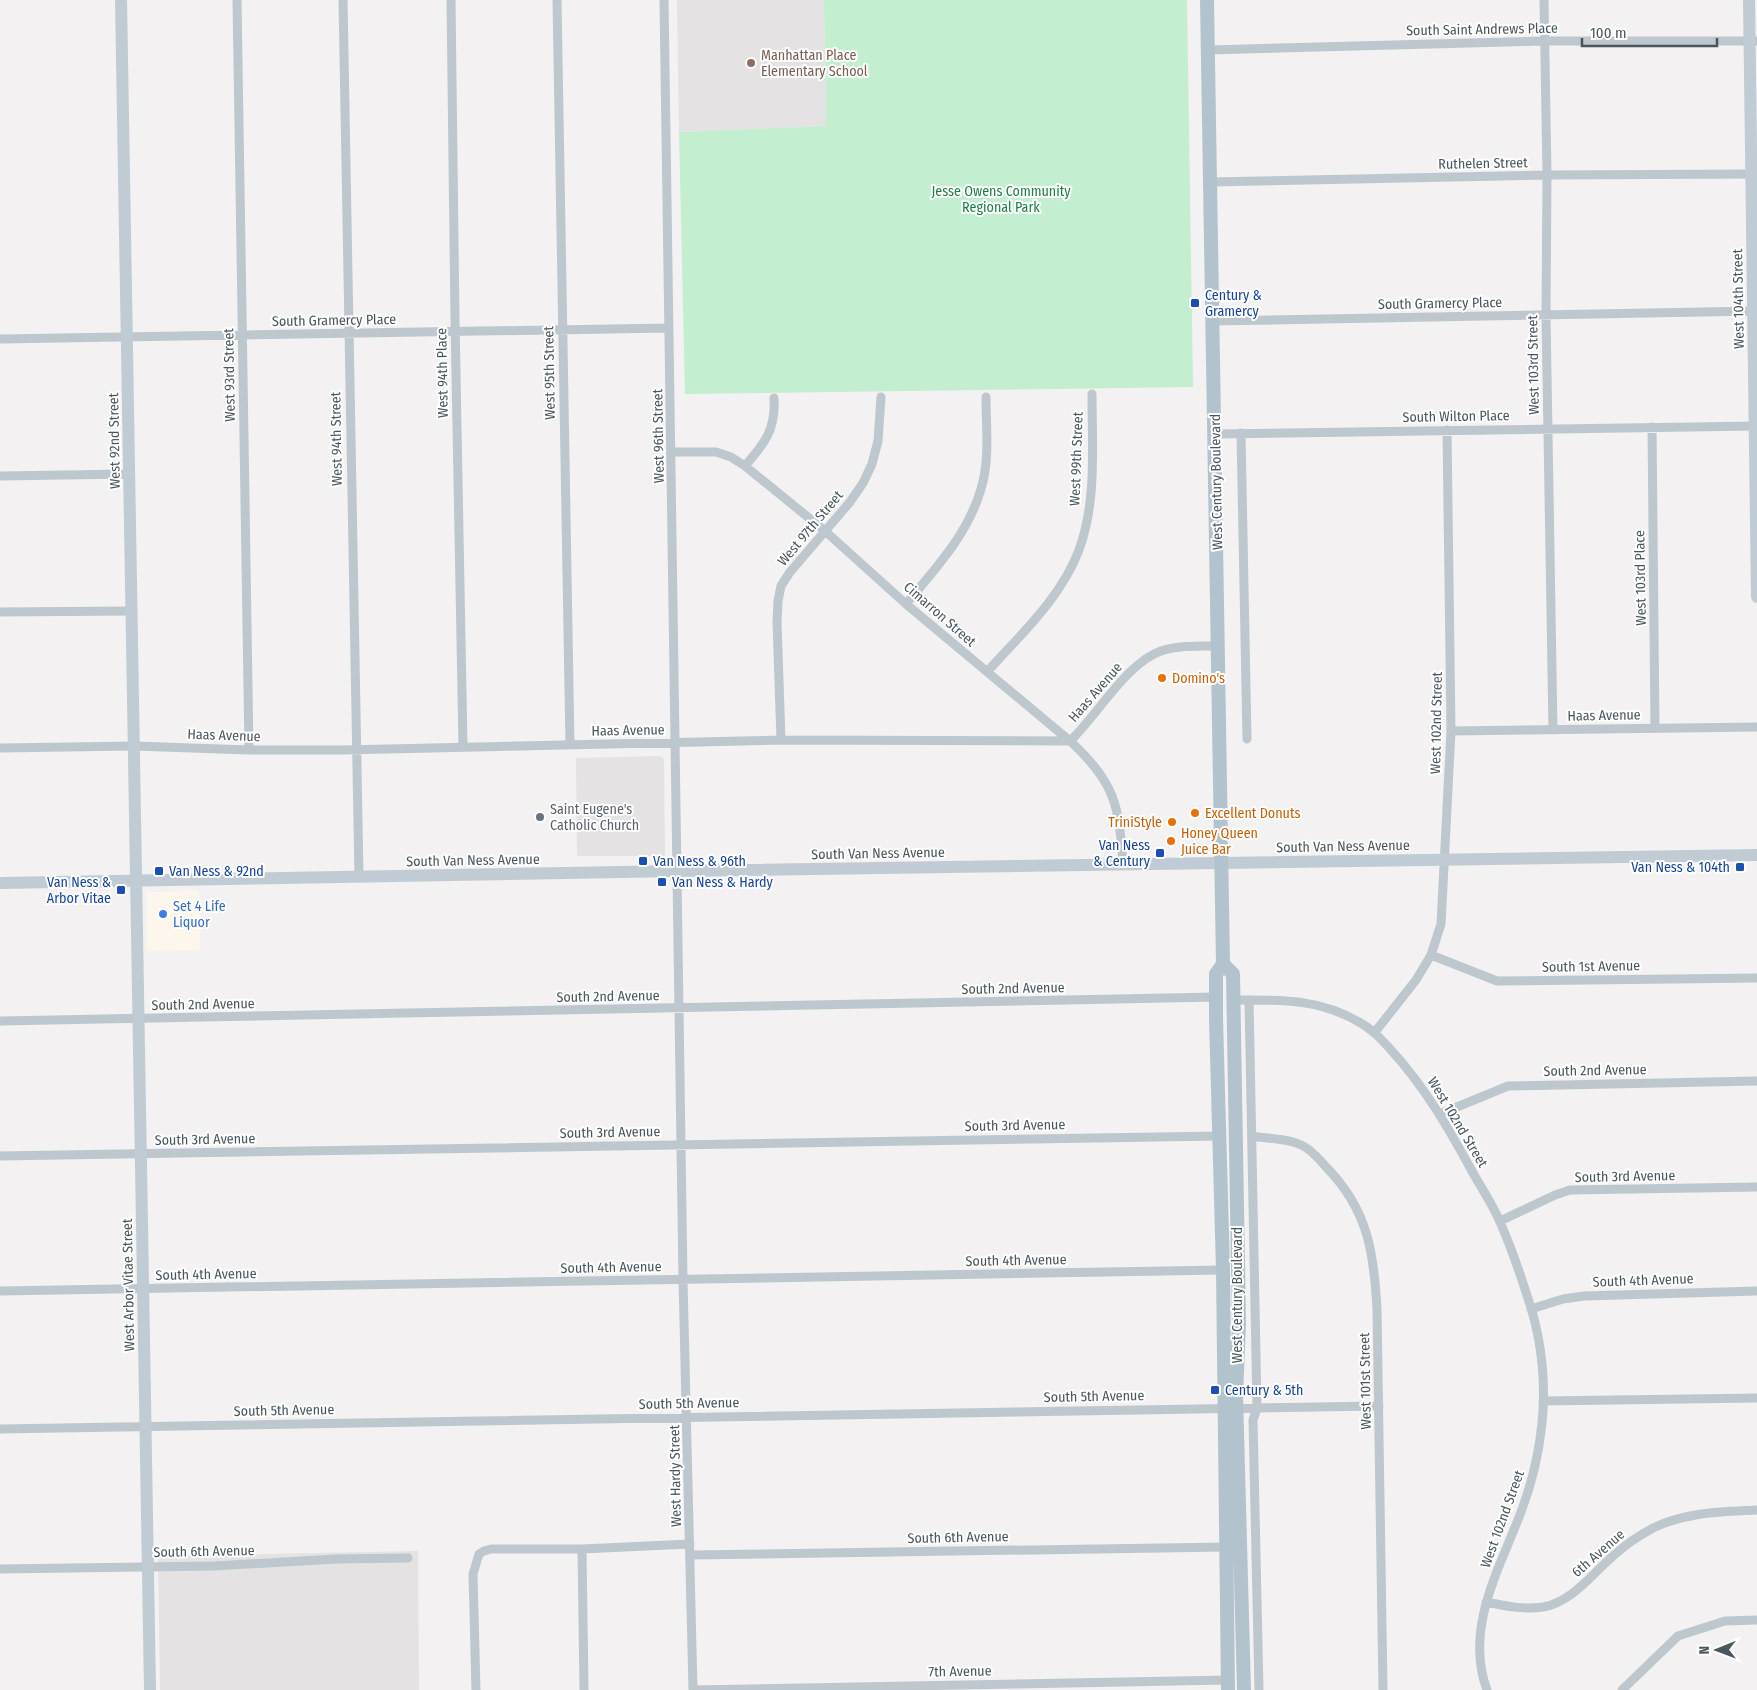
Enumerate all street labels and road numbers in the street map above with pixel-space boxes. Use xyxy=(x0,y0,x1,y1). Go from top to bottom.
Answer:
street label: South Saint Andrews Place xyxy=(1406,20,1558,39)
street label: Ruthelen Street xyxy=(1438,154,1528,173)
street label: West 104th Street xyxy=(1729,248,1748,349)
street label: South Gramercy Place xyxy=(1378,294,1502,313)
street label: South Gramercy Place xyxy=(272,311,396,330)
street label: West 103rd Street xyxy=(1524,315,1543,415)
street label: West 95th Street xyxy=(540,325,559,420)
street label: West 93rd Street xyxy=(220,328,239,422)
street label: West 94th Place xyxy=(433,328,452,418)
street label: West 96th Street xyxy=(649,388,668,483)
street label: West 94th Street xyxy=(327,391,346,486)
street label: West 92nd Street xyxy=(105,392,124,489)
street label: South Wilton Place xyxy=(1402,407,1510,426)
street label: West 99th Street xyxy=(1066,411,1087,506)
street label: West Century Boulevard xyxy=(1207,414,1226,550)
street label: West 97th Street xyxy=(774,487,847,569)
street label: West 103rd Place xyxy=(1631,530,1650,626)
street label: Cimarron Street xyxy=(900,578,980,651)
street label: Haas Avenue xyxy=(1065,659,1126,726)
street label: West 102nd Street xyxy=(1427,671,1446,774)
street label: Haas Avenue xyxy=(1567,706,1641,725)
street label: Haas Avenue xyxy=(591,721,665,740)
street label: Haas Avenue xyxy=(187,726,261,745)
street label: South Van Ness Avenue xyxy=(1276,837,1410,856)
street label: South Van Ness Avenue xyxy=(811,844,945,863)
street label: South Van Ness Avenue xyxy=(406,851,540,870)
street label: South 1st Avenue xyxy=(1542,957,1640,976)
street label: South 2nd Avenue xyxy=(961,979,1065,998)
street label: South 2nd Avenue xyxy=(556,987,660,1006)
street label: South 2nd Avenue xyxy=(151,995,255,1014)
street label: South 2nd Avenue xyxy=(1543,1061,1647,1080)
street label: West 102nd Street xyxy=(1424,1074,1491,1171)
street label: South 3rd Avenue xyxy=(965,1116,1065,1135)
street label: South 3rd Avenue xyxy=(560,1123,660,1142)
street label: South 3rd Avenue xyxy=(155,1130,255,1149)
street label: South 3rd Avenue xyxy=(1575,1167,1675,1186)
street label: West Arbor Vitae Street xyxy=(119,1218,138,1352)
street label: West Century Boulevard xyxy=(1229,1227,1246,1363)
street label: South 4th Avenue xyxy=(965,1251,1067,1270)
street label: South 4th Avenue xyxy=(560,1258,662,1277)
street label: South 4th Avenue xyxy=(155,1265,257,1284)
street label: South 4th Avenue xyxy=(1592,1270,1694,1291)
street label: West 101st Street xyxy=(1356,1332,1375,1430)
street label: South 5th Avenue xyxy=(1044,1387,1144,1406)
street label: South 5th Avenue xyxy=(639,1394,739,1413)
street label: South 5th Avenue xyxy=(234,1401,334,1420)
street label: West Hardy Street xyxy=(666,1424,685,1527)
street label: West 102nd Street xyxy=(1477,1468,1528,1570)
street label: 6th Avenue xyxy=(1569,1526,1628,1581)
street label: South 6th Avenue xyxy=(907,1528,1009,1547)
street label: South 6th Avenue xyxy=(153,1542,255,1561)
street label: 7th Avenue xyxy=(928,1662,992,1681)

